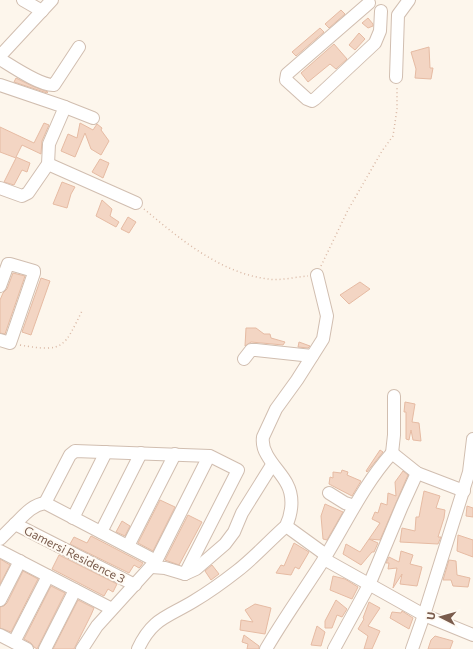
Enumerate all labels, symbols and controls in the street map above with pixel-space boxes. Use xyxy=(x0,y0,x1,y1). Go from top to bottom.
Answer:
street label: Gamersi Residence 3 xyxy=(22,522,128,586)
north arrow xyxy=(421,597,461,637)
text: U xyxy=(424,611,437,621)

